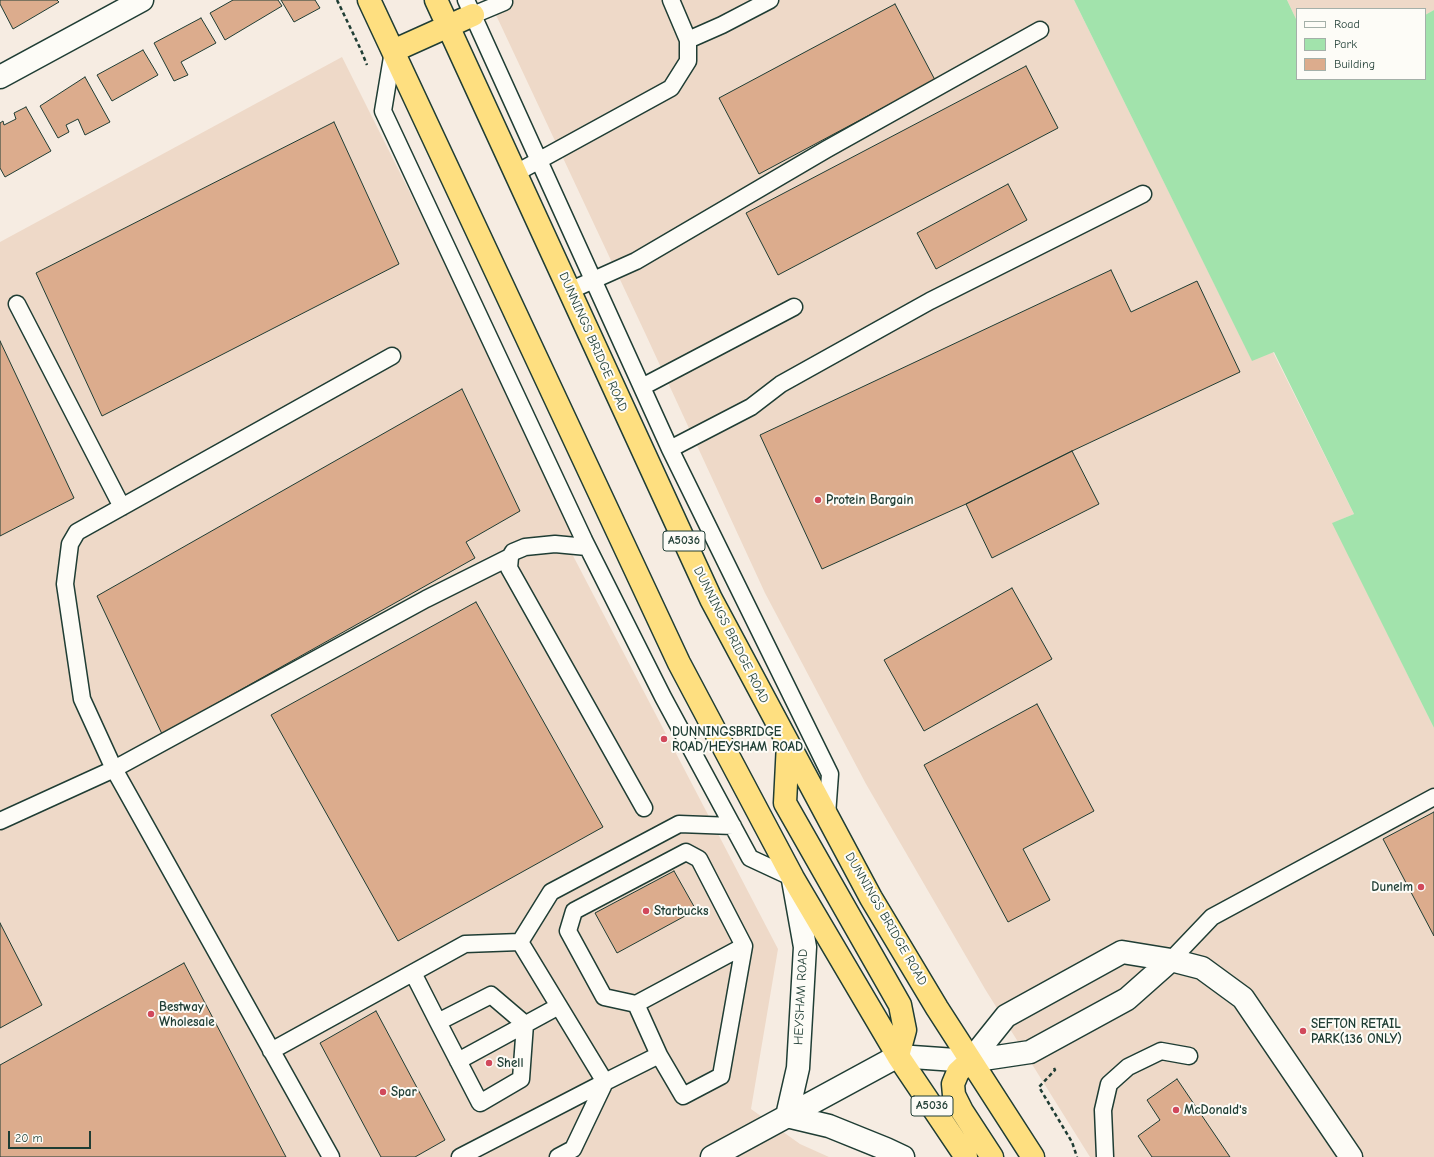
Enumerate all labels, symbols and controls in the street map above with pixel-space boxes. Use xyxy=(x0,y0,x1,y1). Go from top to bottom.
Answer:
legend xyxy=(1296,8,1426,80)
text: Road xyxy=(1334,17,1360,31)
text: Park xyxy=(1334,37,1357,51)
text: Building xyxy=(1334,57,1375,71)
street label: DUNNINGS BRIDGE ROAD xyxy=(555,270,631,414)
place label: Protein Bargain xyxy=(826,492,913,508)
marker: Protein Bargain xyxy=(813,495,823,505)
road number: A5036 xyxy=(663,531,705,551)
street label: DUNNINGS BRIDGE ROAD xyxy=(690,564,772,706)
place label: DUNNINGSBRIDGE ROAD/HEYSHAM ROAD xyxy=(672,724,803,755)
marker: DUNNINGSBRIDGE ROAD/HEYSHAM ROAD xyxy=(659,734,669,744)
street label: DUNNINGS BRIDGE ROAD xyxy=(841,850,931,988)
place label: Dunelm xyxy=(1371,879,1413,895)
marker: Dunelm xyxy=(1416,882,1426,892)
place label: Starbucks xyxy=(654,903,708,919)
marker: Starbucks xyxy=(641,906,651,916)
street label: HEYSHAM ROAD xyxy=(791,949,811,1045)
place label: Bestway Wholesale xyxy=(159,999,215,1030)
marker: Bestway Wholesale xyxy=(146,1009,156,1019)
place label: SEFTON RETAIL PARK(136 ONLY) xyxy=(1311,1016,1402,1047)
marker: SEFTON RETAIL PARK(136 ONLY) xyxy=(1298,1026,1308,1036)
place label: Shell xyxy=(497,1055,523,1071)
marker: Shell xyxy=(484,1058,494,1068)
place label: Spar xyxy=(391,1084,417,1100)
marker: Spar xyxy=(378,1087,388,1097)
road number: A5036 xyxy=(911,1096,953,1116)
place label: McDonald's xyxy=(1184,1102,1247,1118)
marker: McDonald's xyxy=(1171,1105,1181,1115)
scale bar xyxy=(10,1123,93,1149)
text: 20 m xyxy=(15,1131,43,1145)

